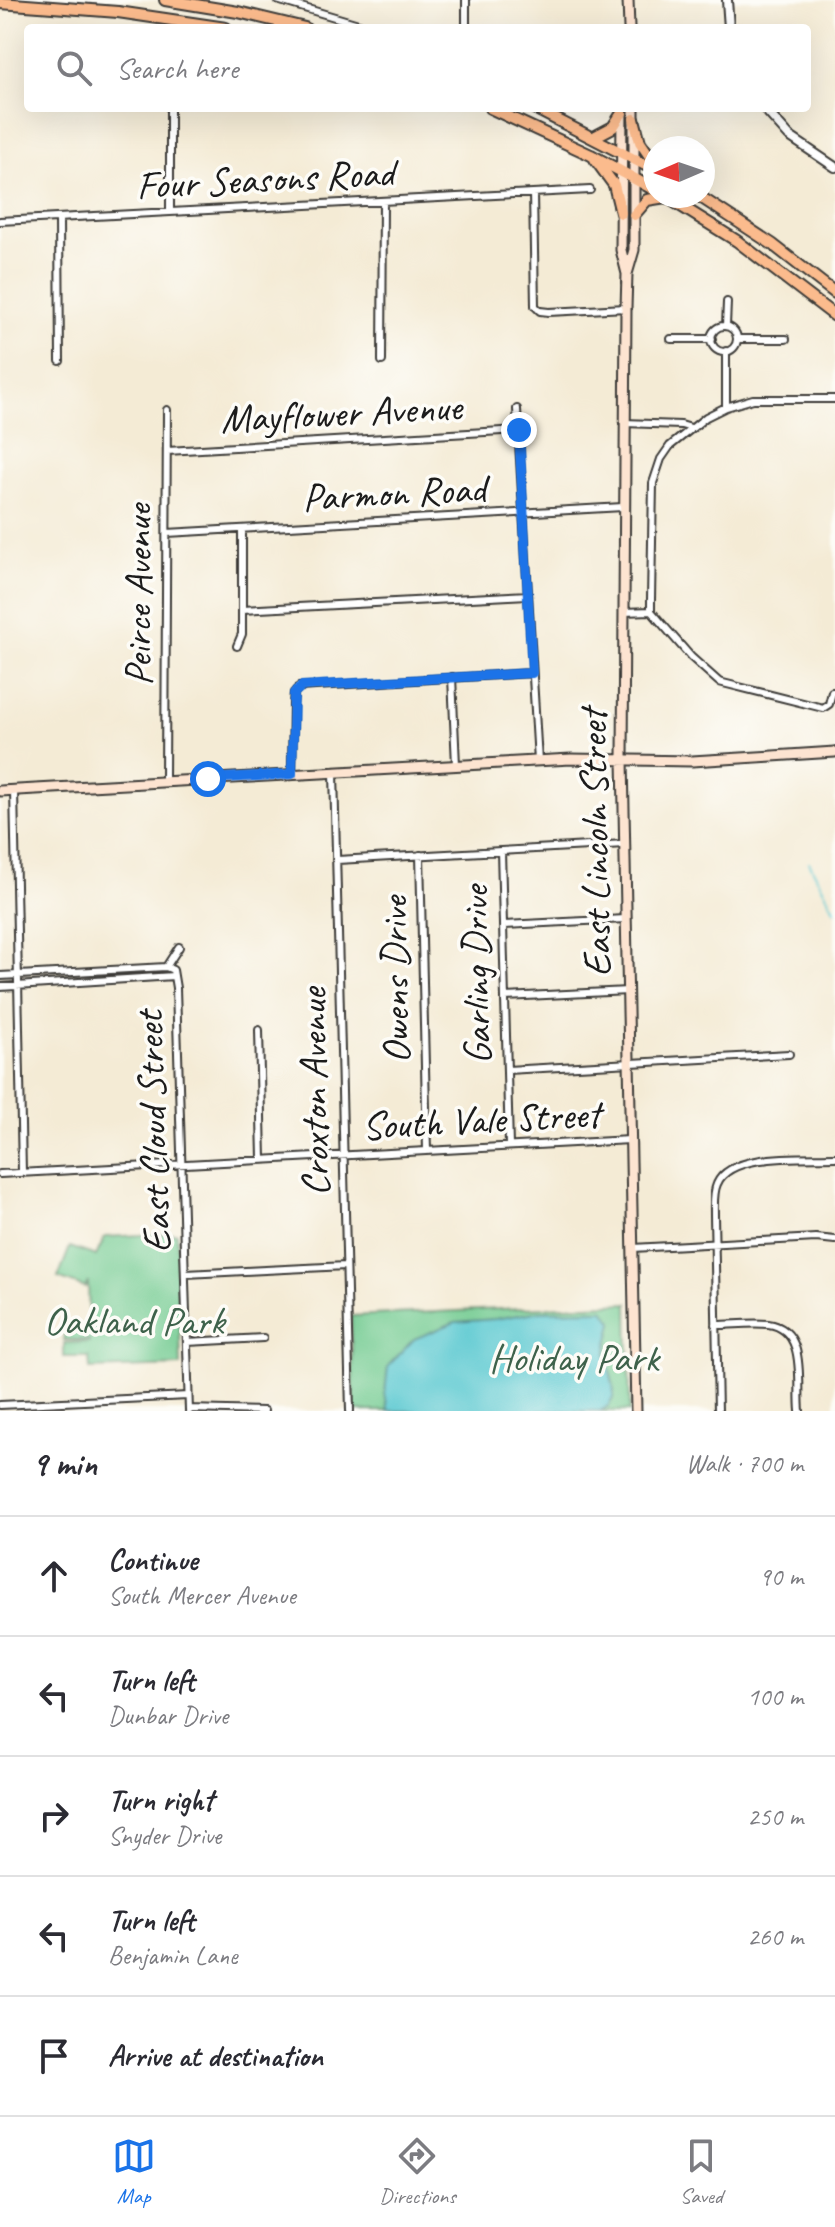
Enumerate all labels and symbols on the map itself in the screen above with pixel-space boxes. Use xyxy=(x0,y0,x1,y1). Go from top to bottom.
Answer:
north arrow xyxy=(643,136,715,208)
street label: Four Seasons Road xyxy=(135,147,401,211)
street label: Mayflower Avenue xyxy=(219,382,466,444)
route end xyxy=(501,412,537,448)
street label: Parmon Road xyxy=(301,463,493,523)
street label: Peirce Avenue xyxy=(113,501,163,686)
street label: East Lincoln Street xyxy=(568,703,622,977)
route start xyxy=(190,761,226,797)
street label: Garling Drive xyxy=(449,882,503,1065)
street label: Owens Drive xyxy=(368,893,421,1064)
street label: Croxton Avenue xyxy=(287,984,341,1197)
street label: East Cloud Street xyxy=(124,1007,182,1254)
street label: South Vale Street xyxy=(361,1088,607,1151)
park label: Oakland Park xyxy=(44,1296,227,1346)
park label: Holiday Park xyxy=(489,1333,661,1383)

